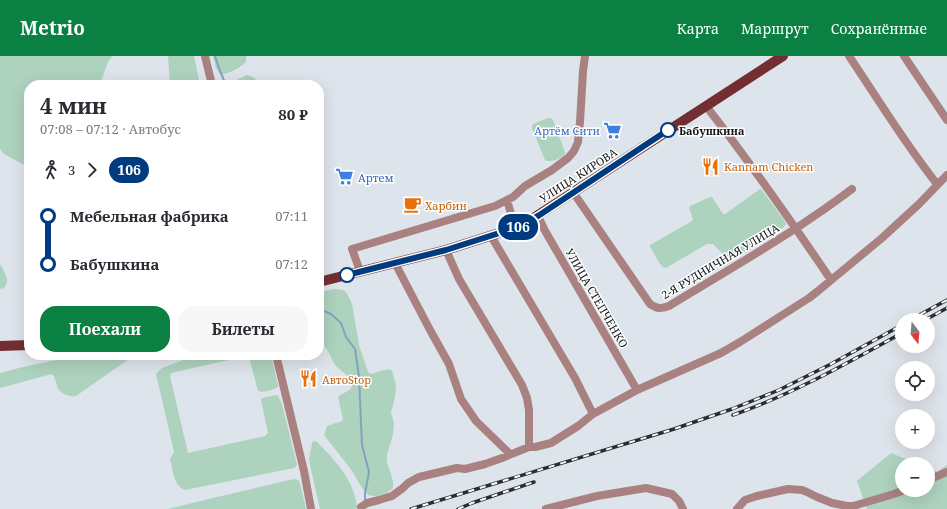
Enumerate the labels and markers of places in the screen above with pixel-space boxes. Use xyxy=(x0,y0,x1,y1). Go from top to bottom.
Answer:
supermarket icon: Артём Сити xyxy=(603,120,623,140)
marker: Бабушкина xyxy=(660,122,676,138)
place label: Артём Сити xyxy=(534,123,600,138)
place label: Бабушкина xyxy=(679,123,745,138)
restaurant icon: Kannam Chicken xyxy=(701,156,721,176)
place label: Kannam Chicken xyxy=(724,159,813,174)
supermarket icon: Артем xyxy=(335,167,355,187)
place label: Артем xyxy=(358,170,394,185)
cafe icon: Харбин xyxy=(402,195,422,215)
place label: Харбин xyxy=(425,198,467,213)
unlabelled marker xyxy=(339,267,355,283)
restaurant icon: АвтоStop xyxy=(299,369,319,389)
place label: АвтоStop xyxy=(322,372,371,387)

